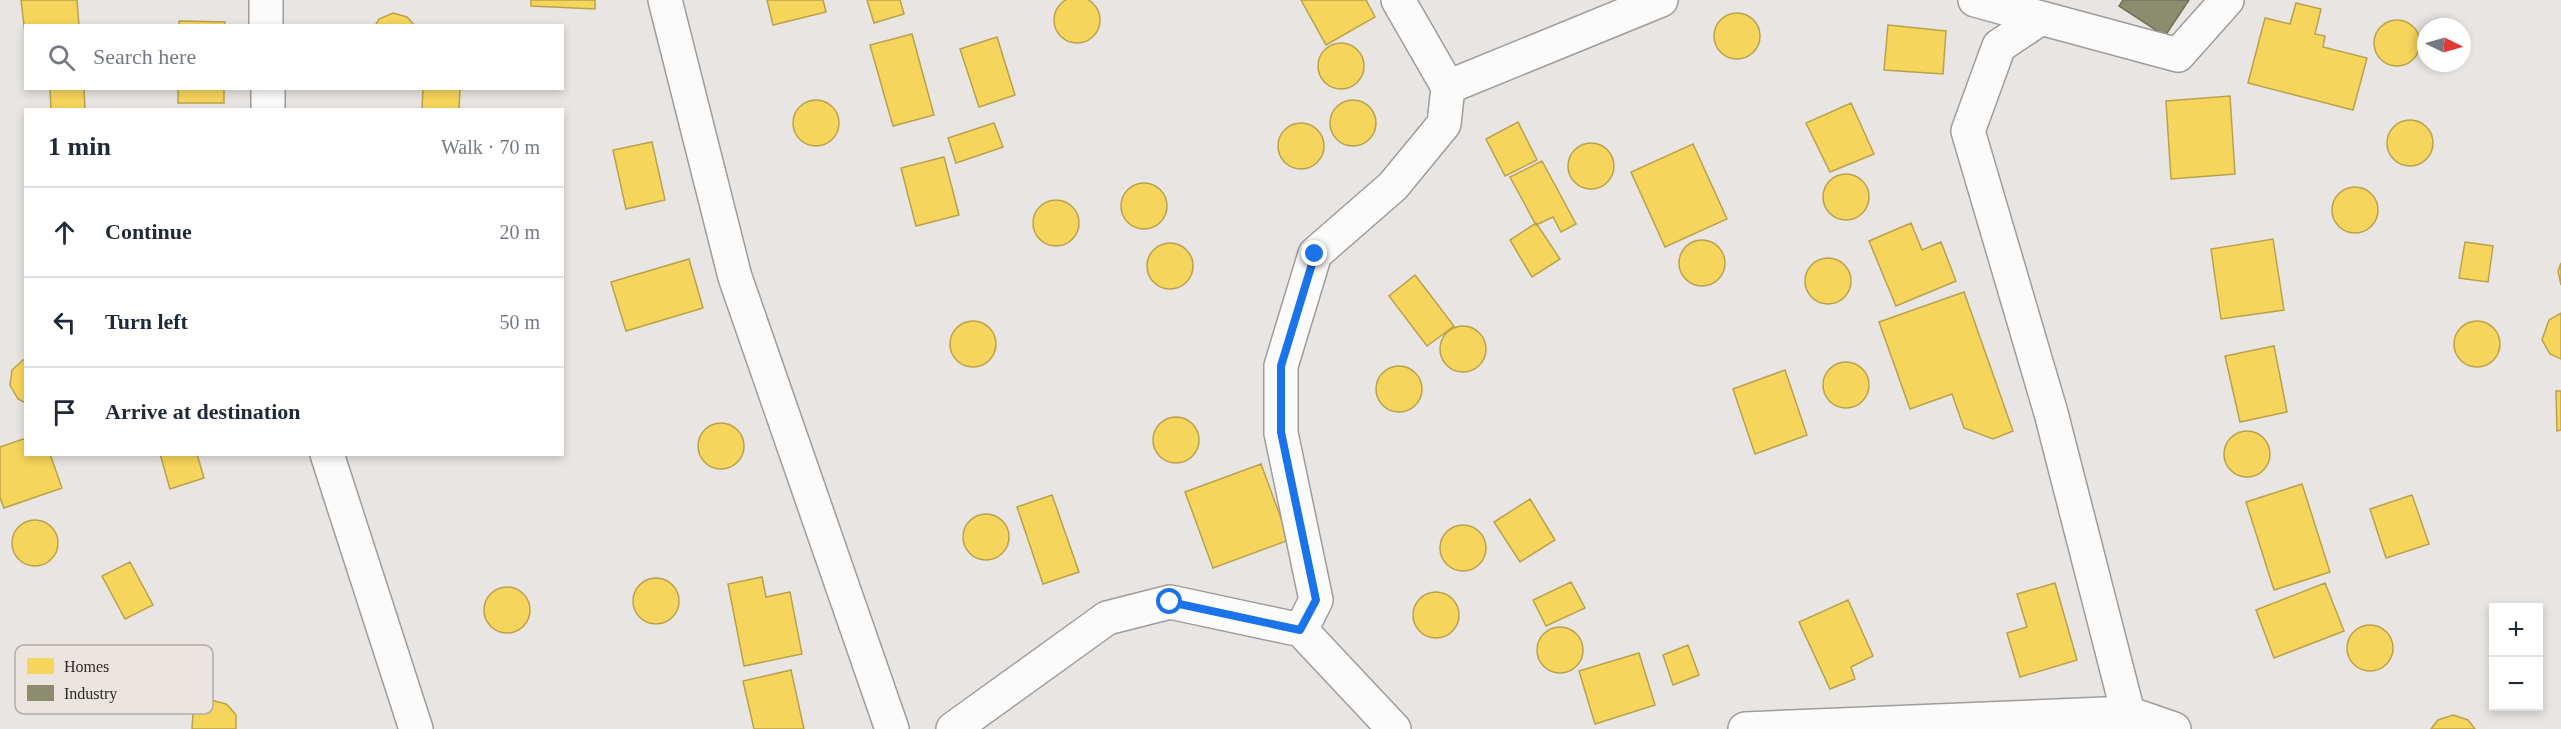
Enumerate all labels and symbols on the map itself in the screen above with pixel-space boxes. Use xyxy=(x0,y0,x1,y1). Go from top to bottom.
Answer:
north arrow xyxy=(2417,18,2471,72)
route end xyxy=(1301,240,1327,266)
route start xyxy=(1156,588,1182,614)
legend xyxy=(15,645,213,714)
text: Homes xyxy=(64,658,109,675)
text: Industry xyxy=(64,685,117,703)

